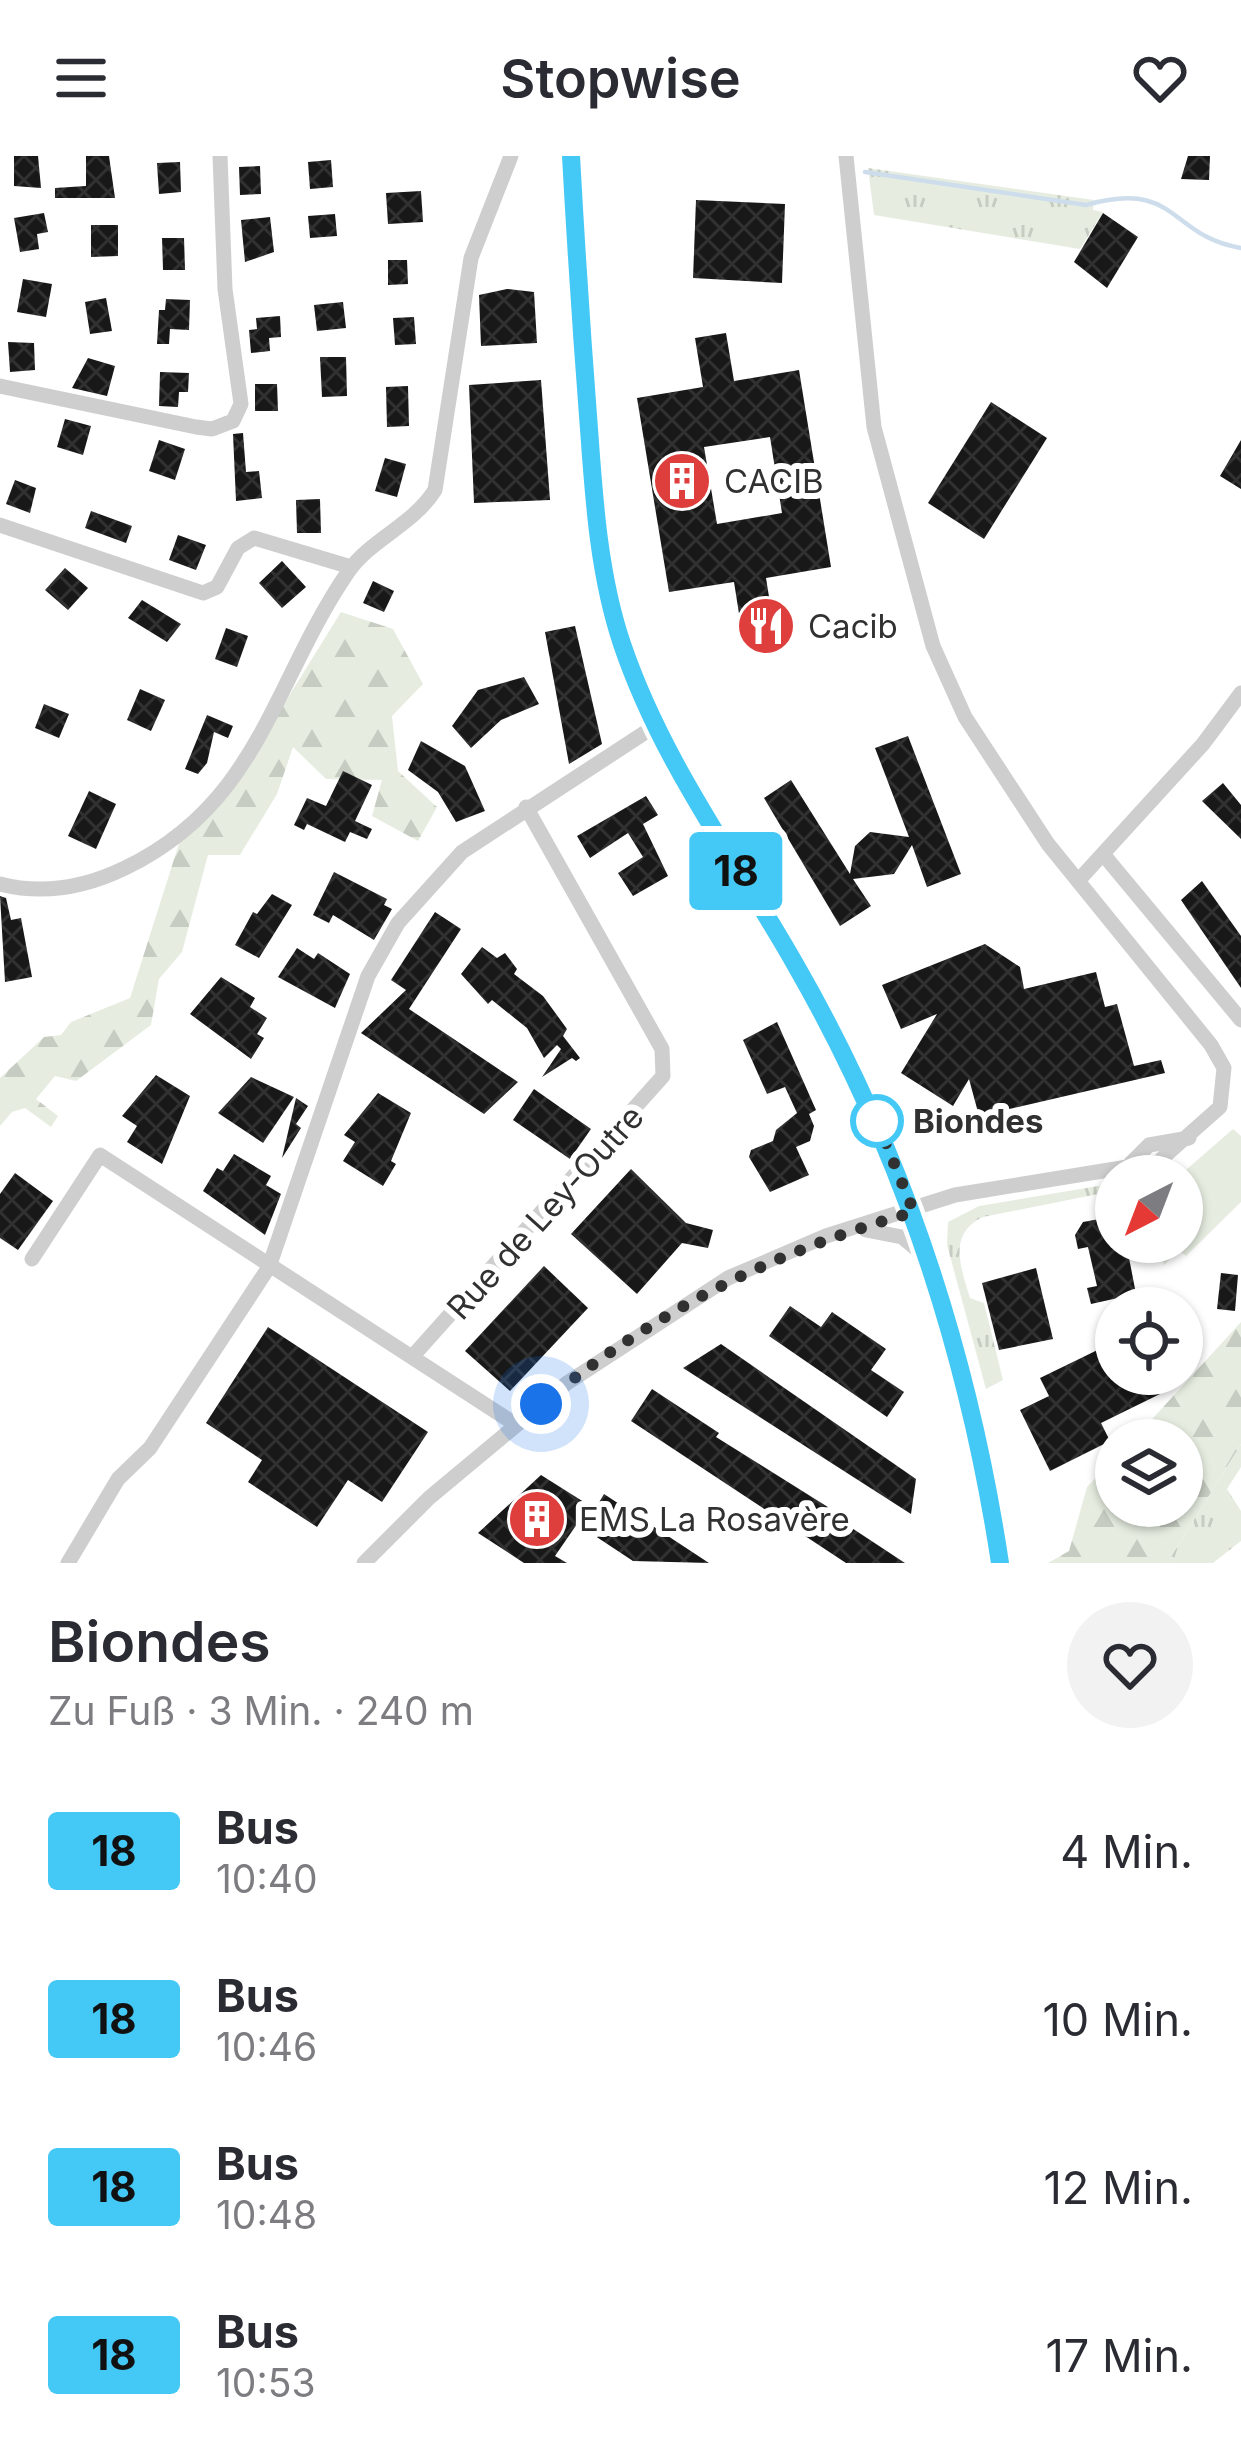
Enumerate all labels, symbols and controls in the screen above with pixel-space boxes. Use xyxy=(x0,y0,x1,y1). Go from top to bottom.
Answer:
icon: menu xyxy=(48,45,114,111)
icon: heart xyxy=(1127,45,1193,111)
text: Stopwise xyxy=(500,46,741,111)
building icon: CACIB xyxy=(651,450,713,512)
place label: CACIB xyxy=(724,461,824,501)
restaurant icon: Cacib xyxy=(735,595,797,657)
place label: Cacib xyxy=(808,606,898,646)
line badge: 18 xyxy=(682,832,790,910)
text: 18 xyxy=(713,845,759,896)
marker: Biondes xyxy=(852,1096,902,1146)
street label: Rue de Ley-Outre xyxy=(438,1097,652,1327)
place label: Biondes xyxy=(913,1101,1044,1141)
north arrow xyxy=(1095,1155,1203,1263)
map controls xyxy=(1095,1155,1203,1527)
button: locate xyxy=(1095,1287,1203,1395)
your location xyxy=(511,1374,571,1434)
button: layers xyxy=(1095,1419,1203,1527)
building icon: EMS La Rosavère xyxy=(506,1488,568,1550)
place label: EMS La Rosavère xyxy=(579,1499,850,1539)
button: heart xyxy=(1067,1602,1193,1728)
text: Biondes xyxy=(48,1607,271,1676)
text: Zu Fuß · 3 Min. · 240 m xyxy=(48,1687,474,1734)
text: Bus xyxy=(216,1800,299,1855)
text: 4 Min. xyxy=(1060,1824,1193,1879)
text: 18 xyxy=(91,1825,137,1876)
text: 10:40 xyxy=(216,1855,318,1902)
text: Bus xyxy=(216,1968,299,2023)
text: 10 Min. xyxy=(1043,1992,1193,2047)
text: 18 xyxy=(91,1993,137,2044)
text: 10:46 xyxy=(216,2023,317,2070)
text: Bus xyxy=(216,2136,299,2191)
text: 12 Min. xyxy=(1043,2160,1193,2215)
text: 18 xyxy=(91,2161,137,2212)
text: 10:48 xyxy=(216,2191,317,2238)
text: Bus xyxy=(216,2304,299,2359)
text: 17 Min. xyxy=(1045,2328,1193,2383)
text: 18 xyxy=(91,2329,137,2380)
text: 10:53 xyxy=(216,2359,316,2406)

